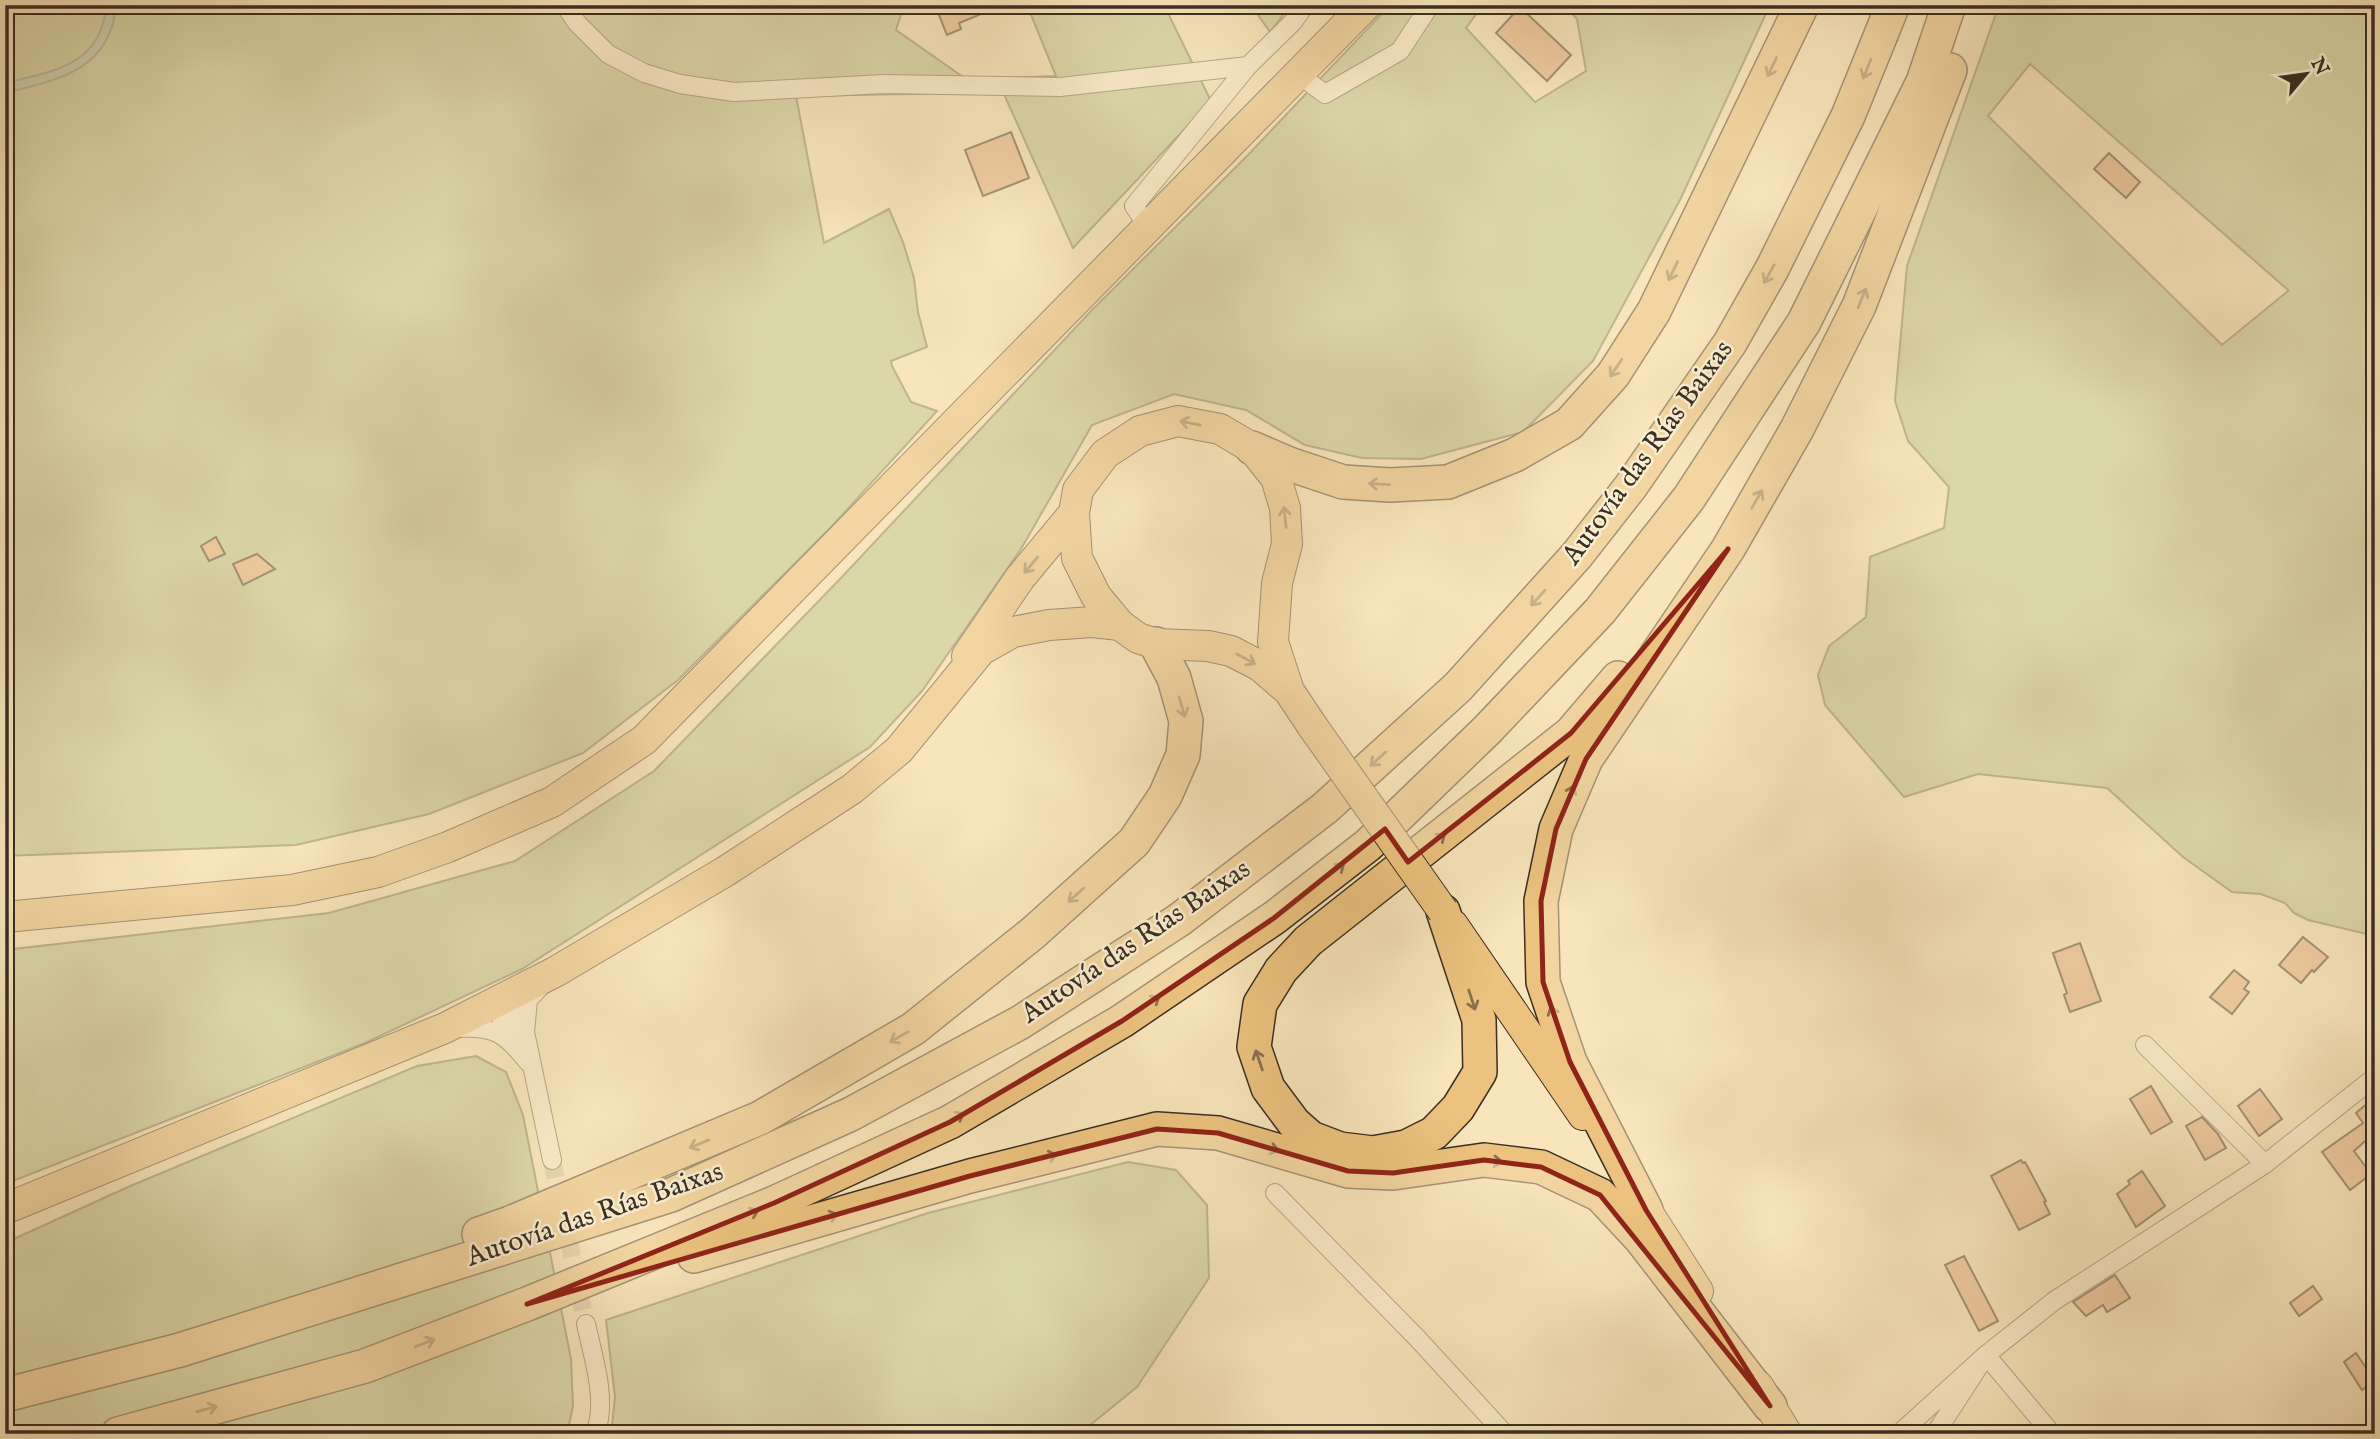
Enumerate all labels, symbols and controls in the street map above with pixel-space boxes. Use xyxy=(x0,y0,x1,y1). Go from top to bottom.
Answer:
north arrow xyxy=(2272,38,2342,108)
text: N xyxy=(2304,53,2334,80)
one-way arrow xyxy=(1765,56,1779,77)
one-way arrow xyxy=(1860,57,1873,79)
one-way arrow xyxy=(1665,260,1679,281)
one-way arrow xyxy=(1762,263,1775,284)
one-way arrow xyxy=(1856,287,1869,309)
street label: Autovía das Rías Baixas xyxy=(1554,334,1741,573)
one-way arrow xyxy=(1609,358,1624,377)
one-way arrow xyxy=(1179,416,1202,430)
one-way arrow xyxy=(1369,477,1391,490)
one-way arrow xyxy=(1750,490,1764,510)
one-way arrow xyxy=(1278,506,1291,528)
one-way arrow xyxy=(1023,556,1039,574)
one-way arrow xyxy=(1530,589,1547,606)
one-way arrow xyxy=(1235,652,1256,666)
one-way arrow xyxy=(1176,695,1189,718)
one-way arrow xyxy=(1370,751,1387,768)
one-way arrow xyxy=(1565,784,1578,806)
one-way arrow xyxy=(1427,832,1445,847)
street label: Autovía das Rías Baixas xyxy=(1014,852,1257,1032)
one-way arrow xyxy=(1326,863,1345,878)
one-way arrow xyxy=(1067,887,1085,903)
one-way arrow xyxy=(1467,988,1479,1010)
one-way arrow xyxy=(1141,995,1160,1009)
one-way arrow xyxy=(1547,1005,1560,1027)
one-way arrow xyxy=(889,1030,909,1044)
one-way arrow xyxy=(1252,1050,1264,1072)
one-way arrow xyxy=(945,1111,965,1125)
one-way arrow xyxy=(688,1138,710,1151)
one-way arrow xyxy=(1258,1142,1280,1155)
one-way arrow xyxy=(1035,1150,1058,1163)
street label: Autovía das Rías Baixas xyxy=(461,1155,728,1276)
one-way arrow xyxy=(1480,1155,1503,1168)
one-way arrow xyxy=(738,1206,759,1219)
one-way arrow xyxy=(817,1210,839,1223)
one-way arrow xyxy=(413,1336,435,1349)
one-way arrow xyxy=(196,1402,218,1415)

